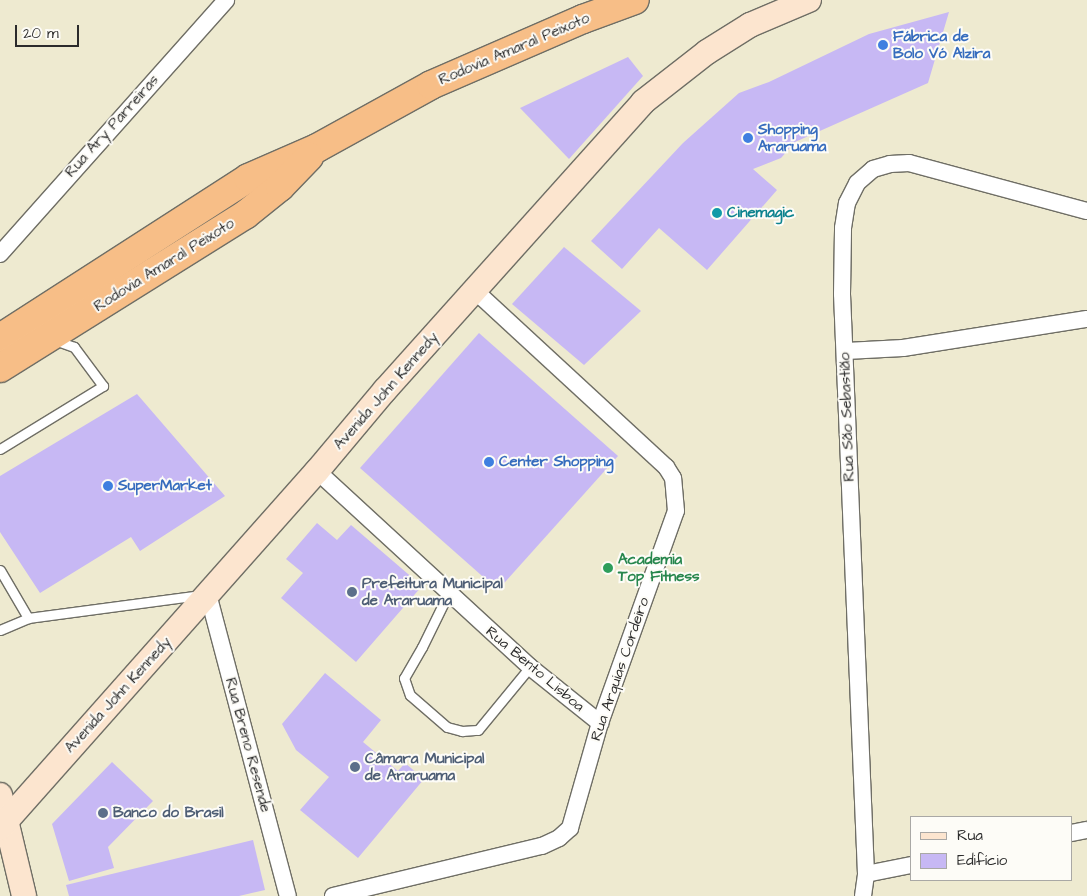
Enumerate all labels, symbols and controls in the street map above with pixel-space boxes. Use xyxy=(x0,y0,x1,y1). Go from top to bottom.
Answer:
street label: Rodovia Amaral Peixoto xyxy=(436,9,592,89)
scale bar xyxy=(18,15,81,47)
text: 20 m xyxy=(23,23,59,44)
place label: Fábrica de Bolo Vó Alzira xyxy=(893,27,990,62)
marker: Fábrica de Bolo Vó Alzira xyxy=(877,39,889,51)
street label: Rua Ary Parreiras xyxy=(61,71,163,181)
place label: Shopping Araruama xyxy=(758,120,826,155)
marker: Shopping Araruama xyxy=(742,132,754,144)
place label: Cinemagic xyxy=(727,204,794,222)
marker: Cinemagic xyxy=(711,207,723,219)
street label: Rodovia Amaral Peixoto xyxy=(91,214,237,316)
street label: Avenida John Kennedy xyxy=(330,328,442,454)
street label: Rua São Sebastião xyxy=(836,352,858,482)
place label: Center Shopping xyxy=(499,453,613,471)
marker: Center Shopping xyxy=(483,456,495,468)
place label: SuperMarket xyxy=(118,477,212,495)
marker: SuperMarket xyxy=(102,480,114,492)
place label: Academia Top Fitness xyxy=(618,550,700,585)
marker: Academia Top Fitness xyxy=(602,562,614,574)
place label: Prefeitura Municipal de Araruama xyxy=(362,574,503,609)
marker: Prefeitura Municipal de Araruama xyxy=(346,586,358,598)
street label: Rua Arquias Cordeiro xyxy=(587,595,653,743)
street label: Rua Bento Lisboa xyxy=(482,622,588,716)
street label: Avenida John Kennedy xyxy=(61,633,175,757)
street label: Rua Breno Resende xyxy=(221,676,275,814)
place label: Câmara Municipal de Araruama xyxy=(365,749,484,784)
marker: Câmara Municipal de Araruama xyxy=(349,761,361,773)
place label: Banco do Brasil xyxy=(113,804,224,822)
marker: Banco do Brasil xyxy=(97,807,109,819)
legend xyxy=(910,816,1072,881)
text: Rua xyxy=(957,825,983,846)
text: Edifício xyxy=(957,850,1007,871)

